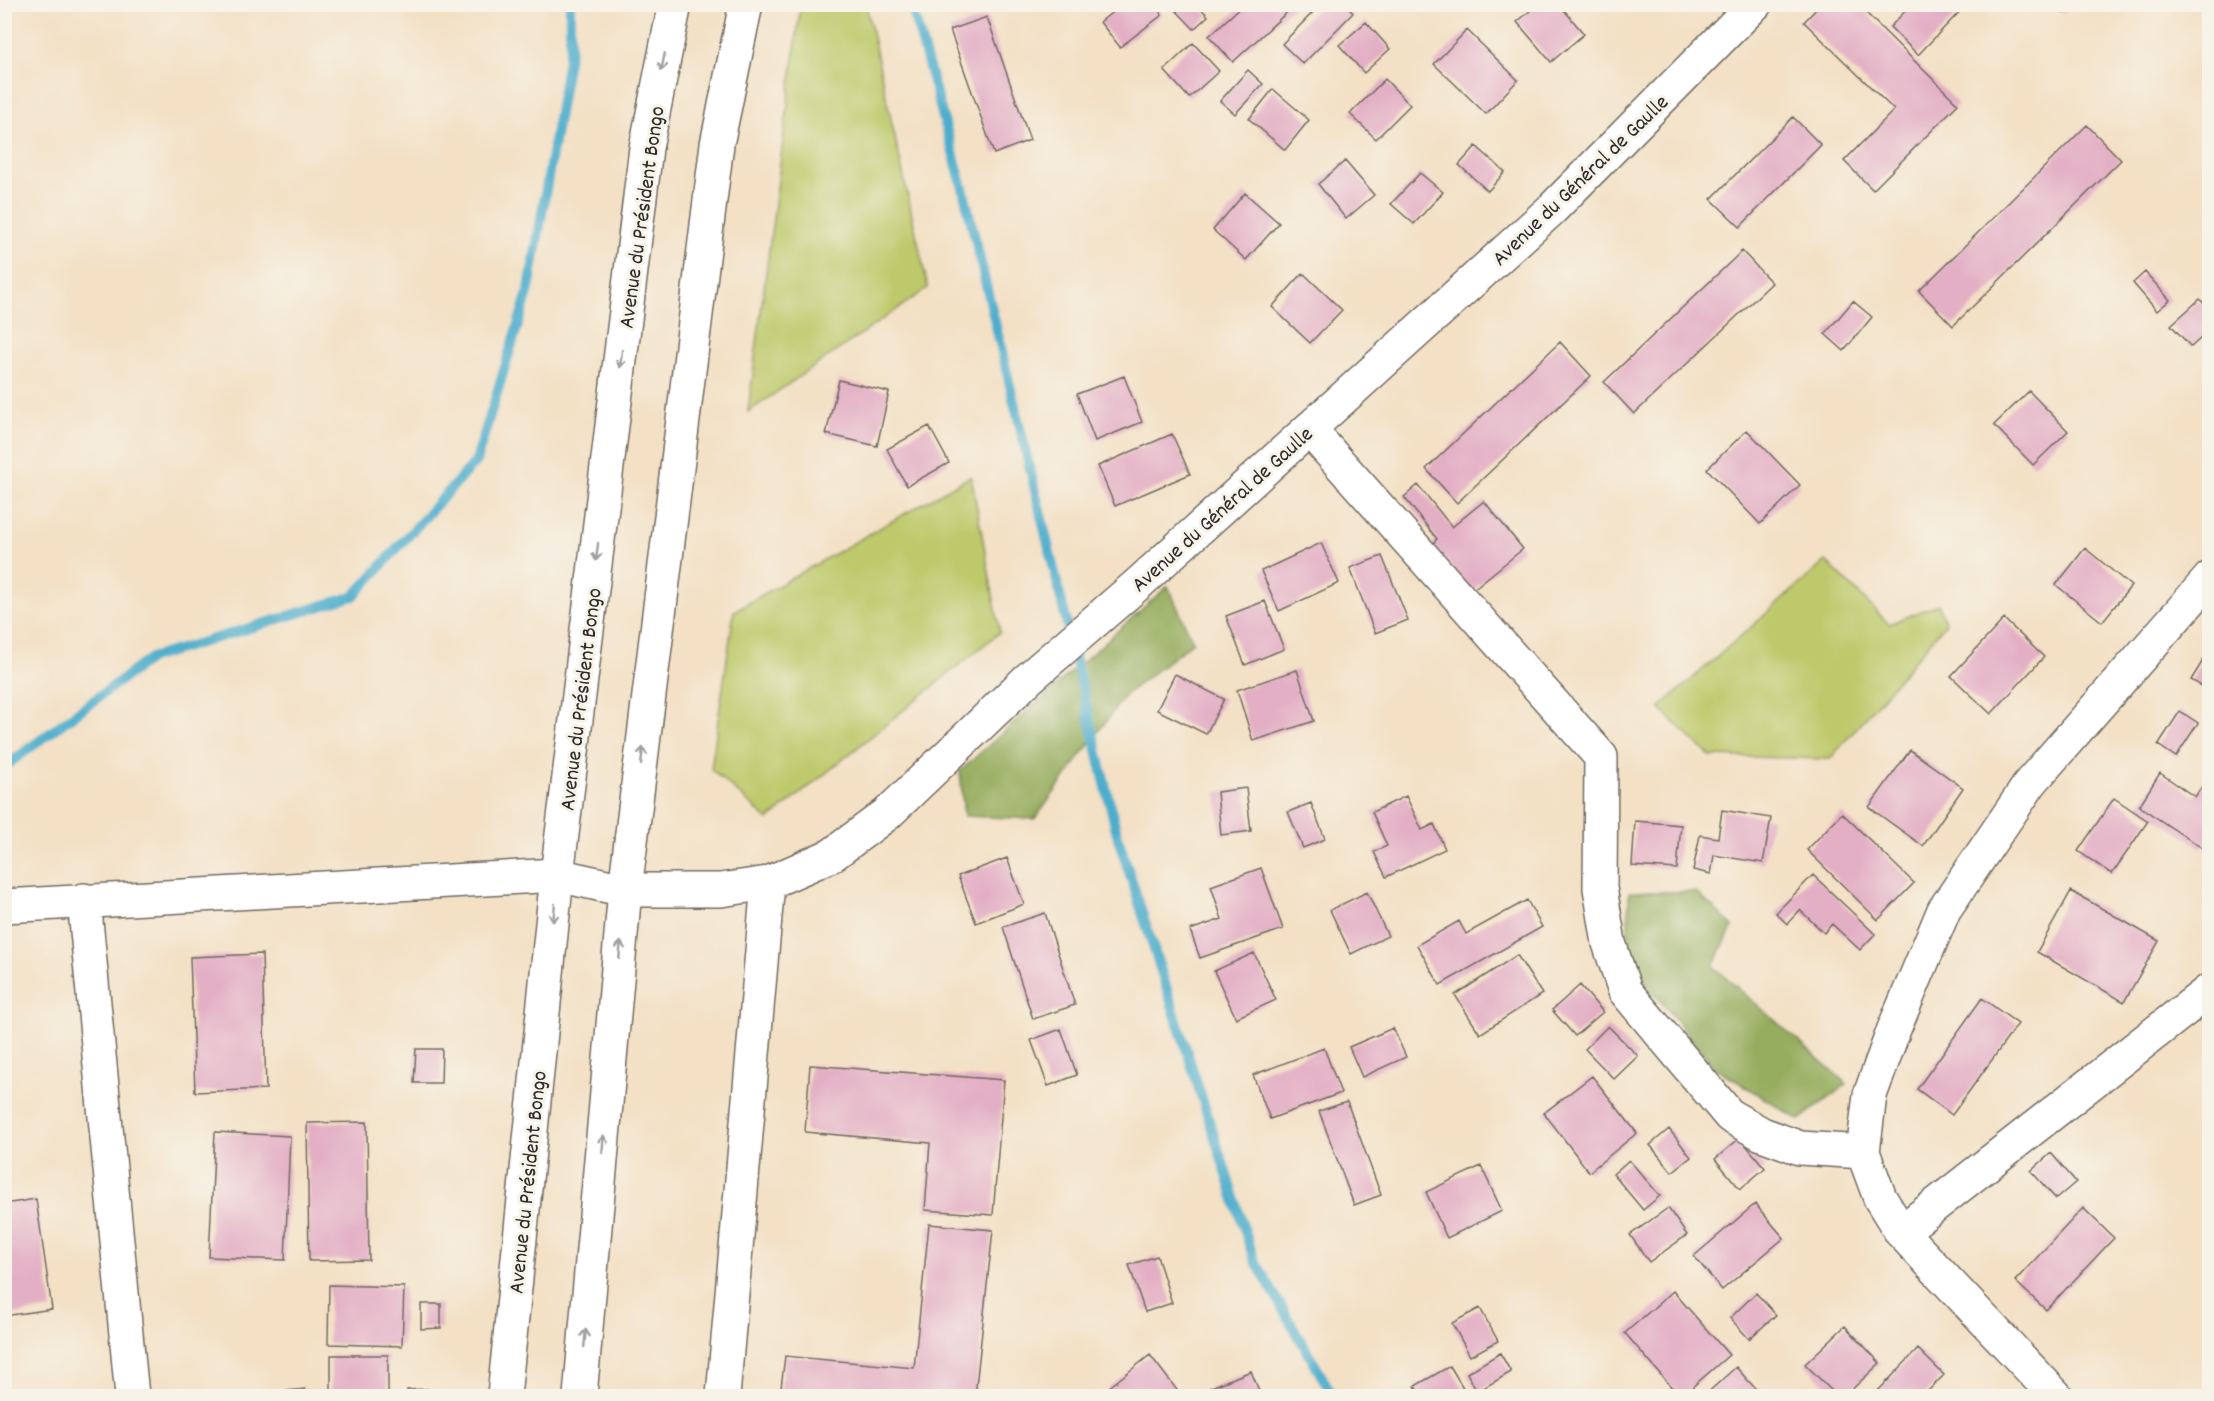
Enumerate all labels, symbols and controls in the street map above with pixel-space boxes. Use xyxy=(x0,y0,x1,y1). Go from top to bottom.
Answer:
one-way arrow xyxy=(657,52,668,71)
street label: Avenue du Général de Gaulle xyxy=(1486,89,1677,274)
street label: Avenue du Président Bongo xyxy=(613,104,674,331)
one-way arrow xyxy=(615,348,626,368)
street label: Avenue du Général de Gaulle xyxy=(1126,420,1321,601)
one-way arrow xyxy=(591,542,602,562)
street label: Avenue du Président Bongo xyxy=(553,586,612,813)
one-way arrow xyxy=(637,747,648,766)
one-way arrow xyxy=(548,902,559,922)
one-way arrow xyxy=(615,940,626,960)
street label: Avenue du Président Bongo xyxy=(502,1069,557,1295)
one-way arrow xyxy=(598,1135,609,1154)
one-way arrow xyxy=(580,1329,591,1349)

